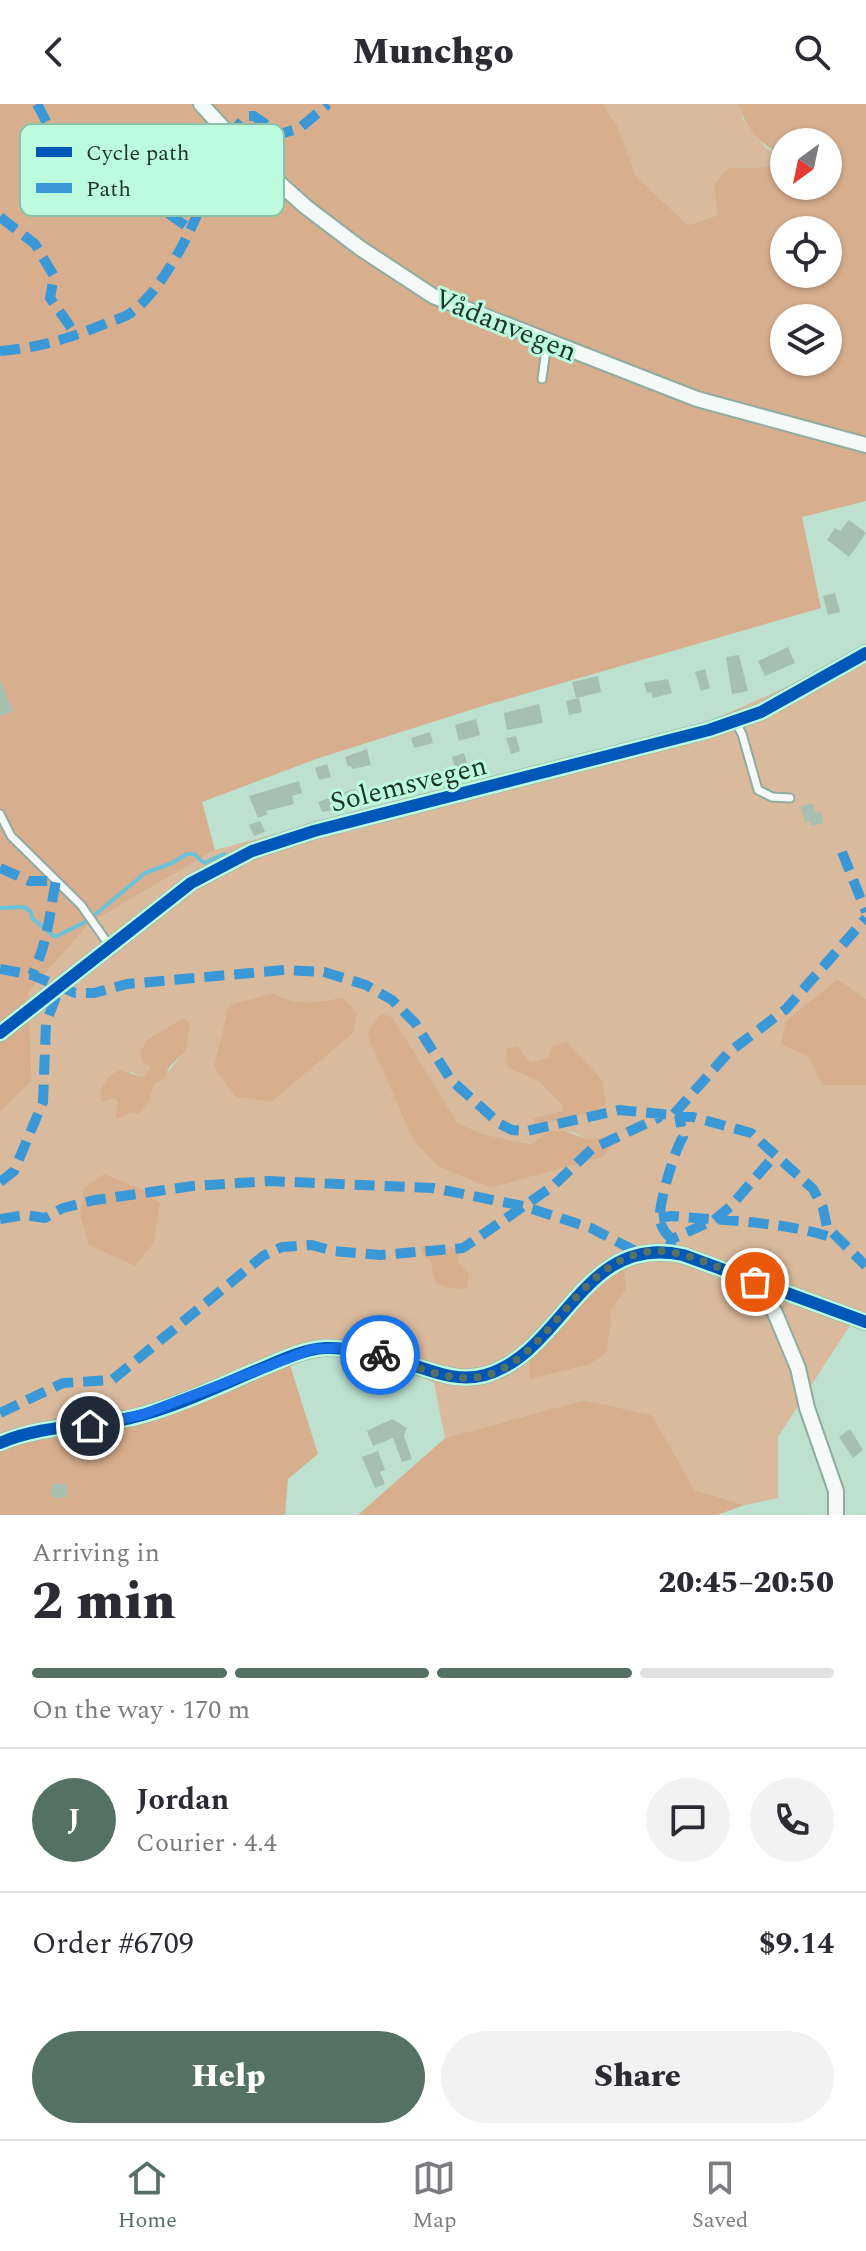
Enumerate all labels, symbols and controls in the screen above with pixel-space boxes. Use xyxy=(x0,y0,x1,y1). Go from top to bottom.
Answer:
text: Munchgo xyxy=(352,25,514,80)
icon: back xyxy=(32,30,76,74)
icon: search xyxy=(790,30,834,74)
legend xyxy=(20,124,284,216)
north arrow xyxy=(770,128,842,200)
map controls xyxy=(770,128,842,376)
text: Cycle path xyxy=(86,137,190,170)
text: Path xyxy=(86,173,131,206)
button: locate xyxy=(770,216,842,288)
street label: Vådanvegen xyxy=(428,277,583,373)
button: layers xyxy=(770,304,842,376)
street label: Solemsvegen xyxy=(325,744,491,825)
pin xyxy=(721,1248,789,1316)
icon: bag xyxy=(733,1260,777,1304)
courier xyxy=(340,1315,420,1395)
icon: bike xyxy=(358,1333,402,1377)
pin xyxy=(56,1392,124,1460)
icon: home xyxy=(68,1404,112,1448)
text: Arriving in xyxy=(32,1533,160,1573)
text: 20:45–20:50 xyxy=(658,1560,834,1606)
text: 2 min xyxy=(32,1563,176,1642)
text: On the way · 170 m xyxy=(32,1690,250,1730)
text: Jordan xyxy=(136,1777,229,1823)
button: chat xyxy=(646,1778,730,1862)
button: phone xyxy=(750,1778,834,1862)
text: J xyxy=(68,1797,80,1843)
text: Courier · 4.4 xyxy=(136,1823,277,1863)
text: Order #6709 xyxy=(32,1921,194,1967)
text: $9.14 xyxy=(759,1921,834,1967)
button: Help xyxy=(32,2031,425,2123)
button: Share xyxy=(441,2031,834,2123)
tab: Home xyxy=(118,2156,177,2237)
tab: Map xyxy=(412,2156,457,2237)
tab: Saved xyxy=(692,2156,748,2237)

